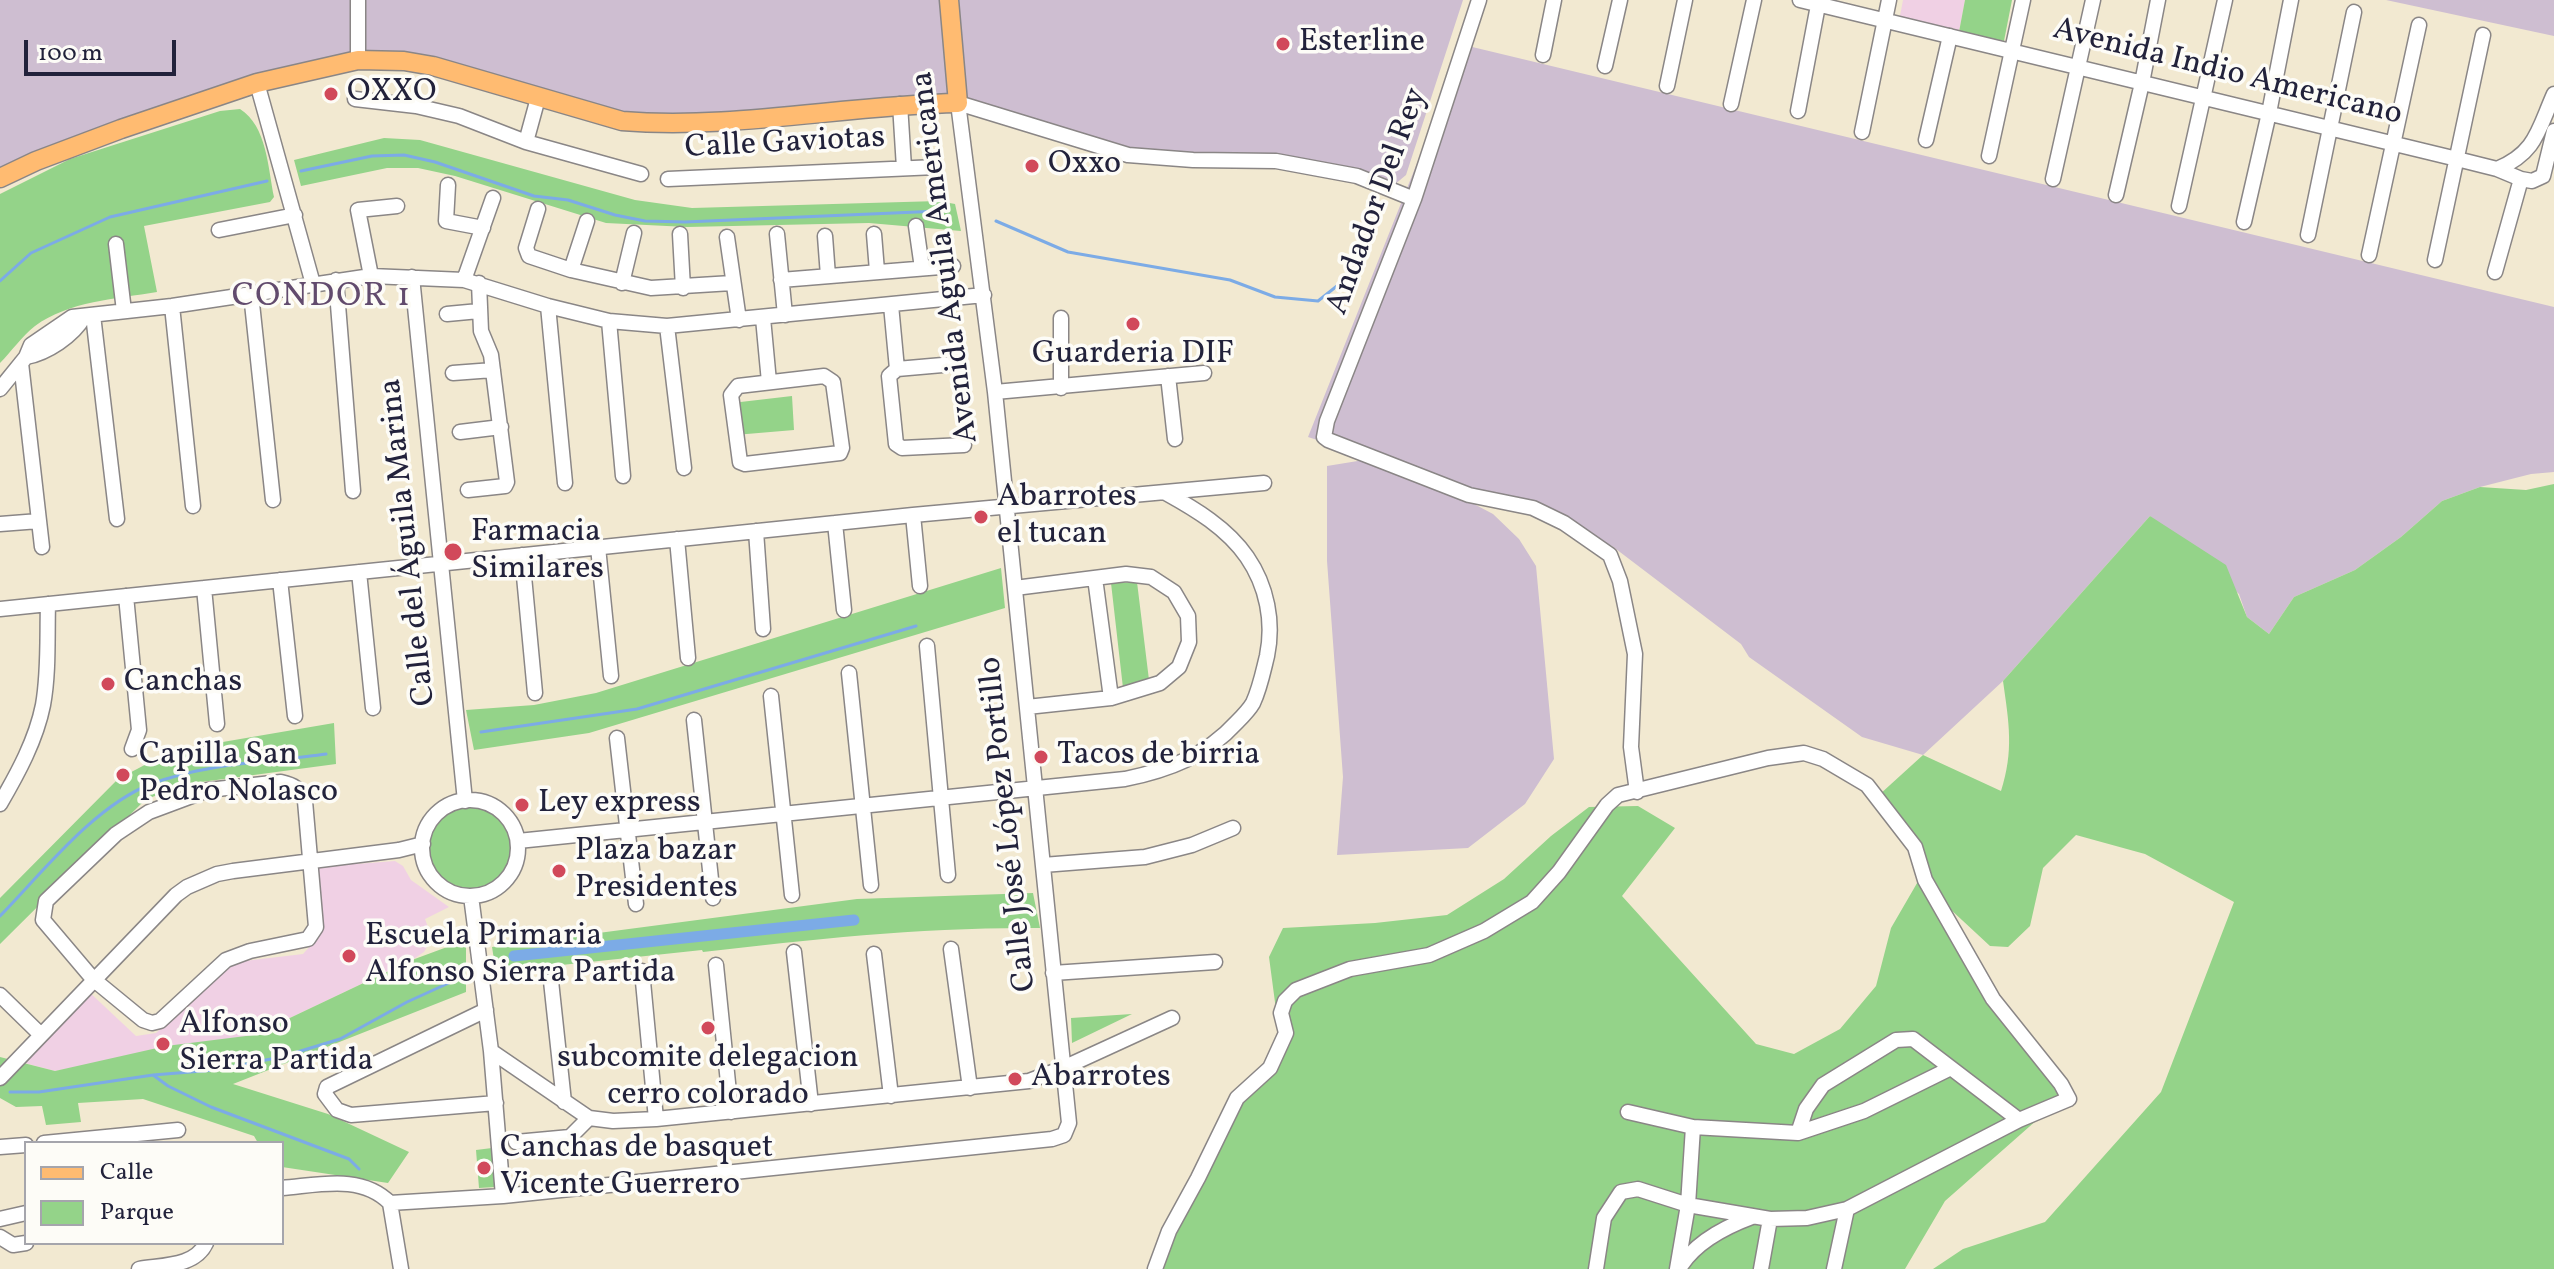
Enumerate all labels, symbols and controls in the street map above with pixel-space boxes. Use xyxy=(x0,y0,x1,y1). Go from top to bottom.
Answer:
street label: Avenida Indio Americano xyxy=(2048,12,2406,136)
scale bar xyxy=(28,24,180,74)
place label: Esterline xyxy=(1299,25,1425,63)
marker: Esterline xyxy=(1274,35,1292,53)
text: 100 m xyxy=(38,37,103,71)
street label: Avenida Aguila Americana xyxy=(905,69,989,445)
place label: OXXO xyxy=(347,75,436,113)
street label: Andador Del Rey xyxy=(1320,83,1438,321)
marker: OXXO xyxy=(322,85,340,103)
street label: Calle Gaviotas xyxy=(684,121,886,169)
place label: Oxxo xyxy=(1048,147,1121,185)
marker: Oxxo xyxy=(1023,157,1041,175)
district label: CONDOR 1 xyxy=(232,279,412,319)
marker: Guarderia DIF xyxy=(1124,315,1142,333)
place label: Guarderia DIF xyxy=(1032,337,1234,375)
street label: Calle del Águila Marina xyxy=(374,376,446,708)
place label: Abarrotes el tucan xyxy=(997,480,1137,555)
marker: Abarrotes el tucan xyxy=(972,508,990,526)
place label: Farmacia Similares xyxy=(471,515,604,590)
marker: Farmacia Similares xyxy=(442,541,464,563)
street label: Calle José López Portillo xyxy=(973,655,1047,993)
place label: Canchas xyxy=(124,665,242,703)
marker: Canchas xyxy=(99,675,117,693)
place label: Capilla San Pedro Nolasco xyxy=(139,738,338,813)
place label: Tacos de birria xyxy=(1057,738,1260,776)
marker: Tacos de birria xyxy=(1032,748,1050,766)
marker: Capilla San Pedro Nolasco xyxy=(114,766,132,784)
place label: Ley express xyxy=(538,786,701,824)
marker: Ley express xyxy=(513,796,531,814)
place label: Plaza bazar Presidentes xyxy=(575,834,738,909)
marker: Plaza bazar Presidentes xyxy=(550,862,568,880)
place label: Escuela Primaria Alfonso Sierra Partida xyxy=(365,919,676,994)
marker: Escuela Primaria Alfonso Sierra Partida xyxy=(340,947,358,965)
place label: Alfonso Sierra Partida xyxy=(179,1007,373,1082)
marker: subcomite delegacion cerro colorado xyxy=(699,1019,717,1037)
marker: Alfonso Sierra Partida xyxy=(154,1035,172,1053)
place label: subcomite delegacion cerro colorado xyxy=(557,1041,859,1116)
place label: Abarrotes xyxy=(1031,1060,1171,1098)
marker: Abarrotes xyxy=(1006,1070,1024,1088)
place label: Canchas de basquet Vicente Guerrero xyxy=(500,1131,773,1206)
legend xyxy=(24,1141,284,1245)
text: Calle xyxy=(100,1156,153,1190)
marker: Canchas de basquet Vicente Guerrero xyxy=(475,1159,493,1177)
text: Parque xyxy=(100,1196,174,1230)

